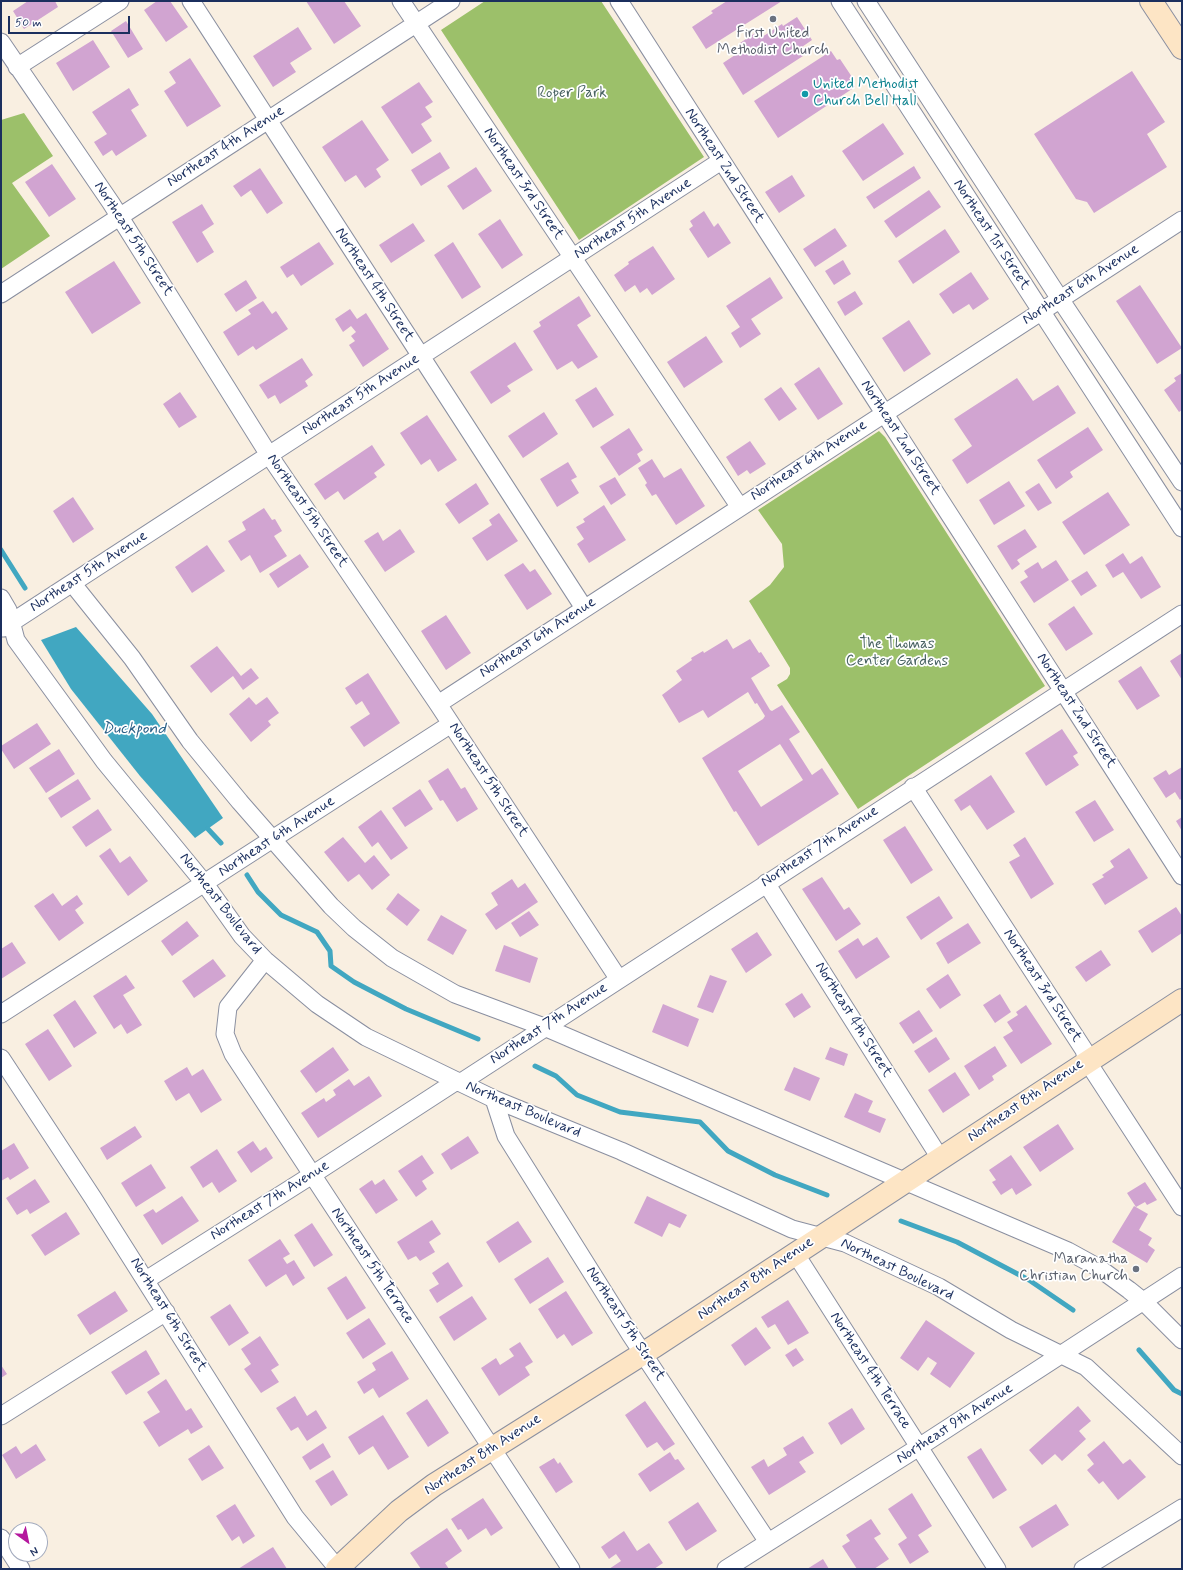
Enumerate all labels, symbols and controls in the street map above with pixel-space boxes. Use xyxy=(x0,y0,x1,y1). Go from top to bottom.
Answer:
scale bar xyxy=(10,8,132,34)
marker: First United Methodist Church xyxy=(768,14,778,24)
text: 50 m xyxy=(15,15,42,31)
place label: First United Methodist Church xyxy=(717,25,829,60)
place label: United Methodist Church Bell Hall xyxy=(813,76,918,111)
park label: Roper Park xyxy=(537,85,607,103)
marker: United Methodist Church Bell Hall xyxy=(800,89,810,99)
street label: Northeast 4th Avenue xyxy=(164,102,288,192)
street label: Northeast 2nd Street xyxy=(680,105,768,227)
street label: Northeast 3rd Street xyxy=(479,125,567,243)
street label: Northeast 5th Avenue xyxy=(571,174,695,264)
street label: Northeast 1st Street xyxy=(949,176,1033,294)
street label: Northeast 5th Street xyxy=(89,179,177,299)
street label: Northeast 4th Street xyxy=(330,225,418,345)
street label: Northeast 6th Avenue xyxy=(1019,241,1143,329)
street label: Northeast 5th Avenue xyxy=(299,350,423,440)
street label: Northeast 2nd Street xyxy=(856,377,944,499)
street label: Northeast 6th Avenue xyxy=(747,417,871,505)
street label: Northeast 5th Street xyxy=(262,451,352,571)
street label: Northeast 5th Avenue xyxy=(27,527,151,617)
street label: Northeast 6th Avenue xyxy=(476,594,600,682)
park label: The Thomas Center Gardens xyxy=(846,636,948,671)
street label: Northeast 2nd Street xyxy=(1032,650,1120,772)
water label: Duckpond xyxy=(102,720,166,740)
street label: Northeast 5th Street xyxy=(444,720,532,840)
street label: Northeast 6th Avenue xyxy=(215,793,339,881)
street label: Northeast 7th Avenue xyxy=(758,802,882,892)
street label: Northeast Boulevard xyxy=(175,850,265,958)
street label: Northeast 3rd Street xyxy=(999,926,1085,1046)
street label: Northeast 4th Street xyxy=(810,959,896,1081)
street label: Northeast 7th Avenue xyxy=(487,979,611,1069)
street label: Northeast 8th Avenue xyxy=(965,1055,1087,1147)
street label: Northeast Boulevard xyxy=(463,1078,583,1142)
street label: Northeast 7th Avenue xyxy=(207,1157,333,1245)
street label: Northeast 5th Terrace xyxy=(326,1204,418,1328)
street label: Northeast 8th Avenue xyxy=(695,1233,817,1325)
street label: Northeast Boulevard xyxy=(838,1235,956,1305)
place label: Maranatha Christian Church xyxy=(1019,1251,1128,1286)
street label: Northeast 6th Street xyxy=(126,1255,210,1375)
street label: Northeast 5th Street xyxy=(581,1264,669,1384)
marker: Maranatha Christian Church xyxy=(1131,1264,1141,1274)
street label: Northeast 4th Terrace xyxy=(825,1309,915,1433)
street label: Northeast 9th Avenue xyxy=(893,1380,1017,1468)
street label: Northeast 8th Avenue xyxy=(421,1410,545,1500)
north arrow xyxy=(8,1522,48,1562)
text: N xyxy=(27,1543,41,1559)

